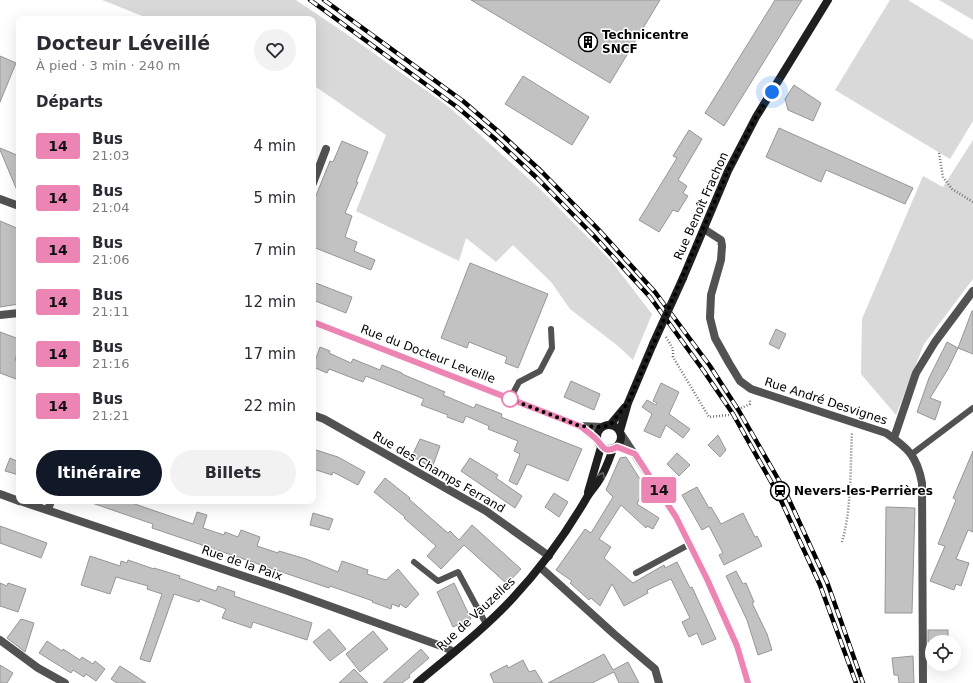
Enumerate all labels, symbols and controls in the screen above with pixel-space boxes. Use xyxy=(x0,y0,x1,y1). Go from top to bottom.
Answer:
place label: Technicentre SNCF xyxy=(602,28,689,56)
button: heart xyxy=(254,29,296,71)
building icon: Technicentre SNCF xyxy=(577,31,599,53)
text: Docteur Léveillé xyxy=(36,32,210,54)
text: À pied · 3 min · 240 m xyxy=(36,58,180,73)
your location xyxy=(762,82,782,102)
text: Départs xyxy=(36,93,103,111)
text: Bus xyxy=(92,130,123,148)
text: 4 min xyxy=(253,137,296,155)
text: 14 xyxy=(48,138,68,154)
text: 21:03 xyxy=(92,148,129,163)
street label: Rue Benoît Frachon xyxy=(671,150,731,262)
text: Bus xyxy=(92,182,123,200)
text: 5 min xyxy=(253,189,296,207)
text: 14 xyxy=(48,190,68,206)
text: 21:04 xyxy=(92,200,129,215)
text: Bus xyxy=(92,234,123,252)
text: 7 min xyxy=(253,241,296,259)
text: 14 xyxy=(48,242,68,258)
text: 21:06 xyxy=(92,252,129,267)
text: Bus xyxy=(92,286,123,304)
text: 12 min xyxy=(244,293,296,311)
text: 14 xyxy=(48,294,68,310)
text: 21:11 xyxy=(92,304,129,319)
street label: Rue du Docteur Leveille xyxy=(359,322,497,386)
text: Bus xyxy=(92,338,123,356)
text: 17 min xyxy=(244,345,296,363)
text: 14 xyxy=(48,346,68,362)
text: 21:16 xyxy=(92,356,129,371)
street label: Rue André Desvignes xyxy=(763,375,889,427)
text: Bus xyxy=(92,390,123,408)
unlabelled marker xyxy=(501,390,519,408)
text: 22 min xyxy=(244,397,296,415)
text: 14 xyxy=(48,398,68,414)
text: 21:21 xyxy=(92,408,129,423)
street label: Rue des Champs Ferrand xyxy=(370,428,508,516)
button: Itinéraire xyxy=(36,450,162,496)
button: Billets xyxy=(170,450,296,496)
one-way arrow xyxy=(597,471,605,479)
line badge: 14 xyxy=(641,477,677,503)
station icon: Nevers-les-Perrières xyxy=(769,480,791,502)
text: 14 xyxy=(649,482,669,498)
place label: Nevers-les-Perrières xyxy=(794,484,933,498)
street label: Rue de la Paix xyxy=(200,543,284,583)
street label: Rue de Vauzelles xyxy=(434,574,518,654)
map controls xyxy=(925,635,961,671)
button: locate xyxy=(925,635,961,671)

